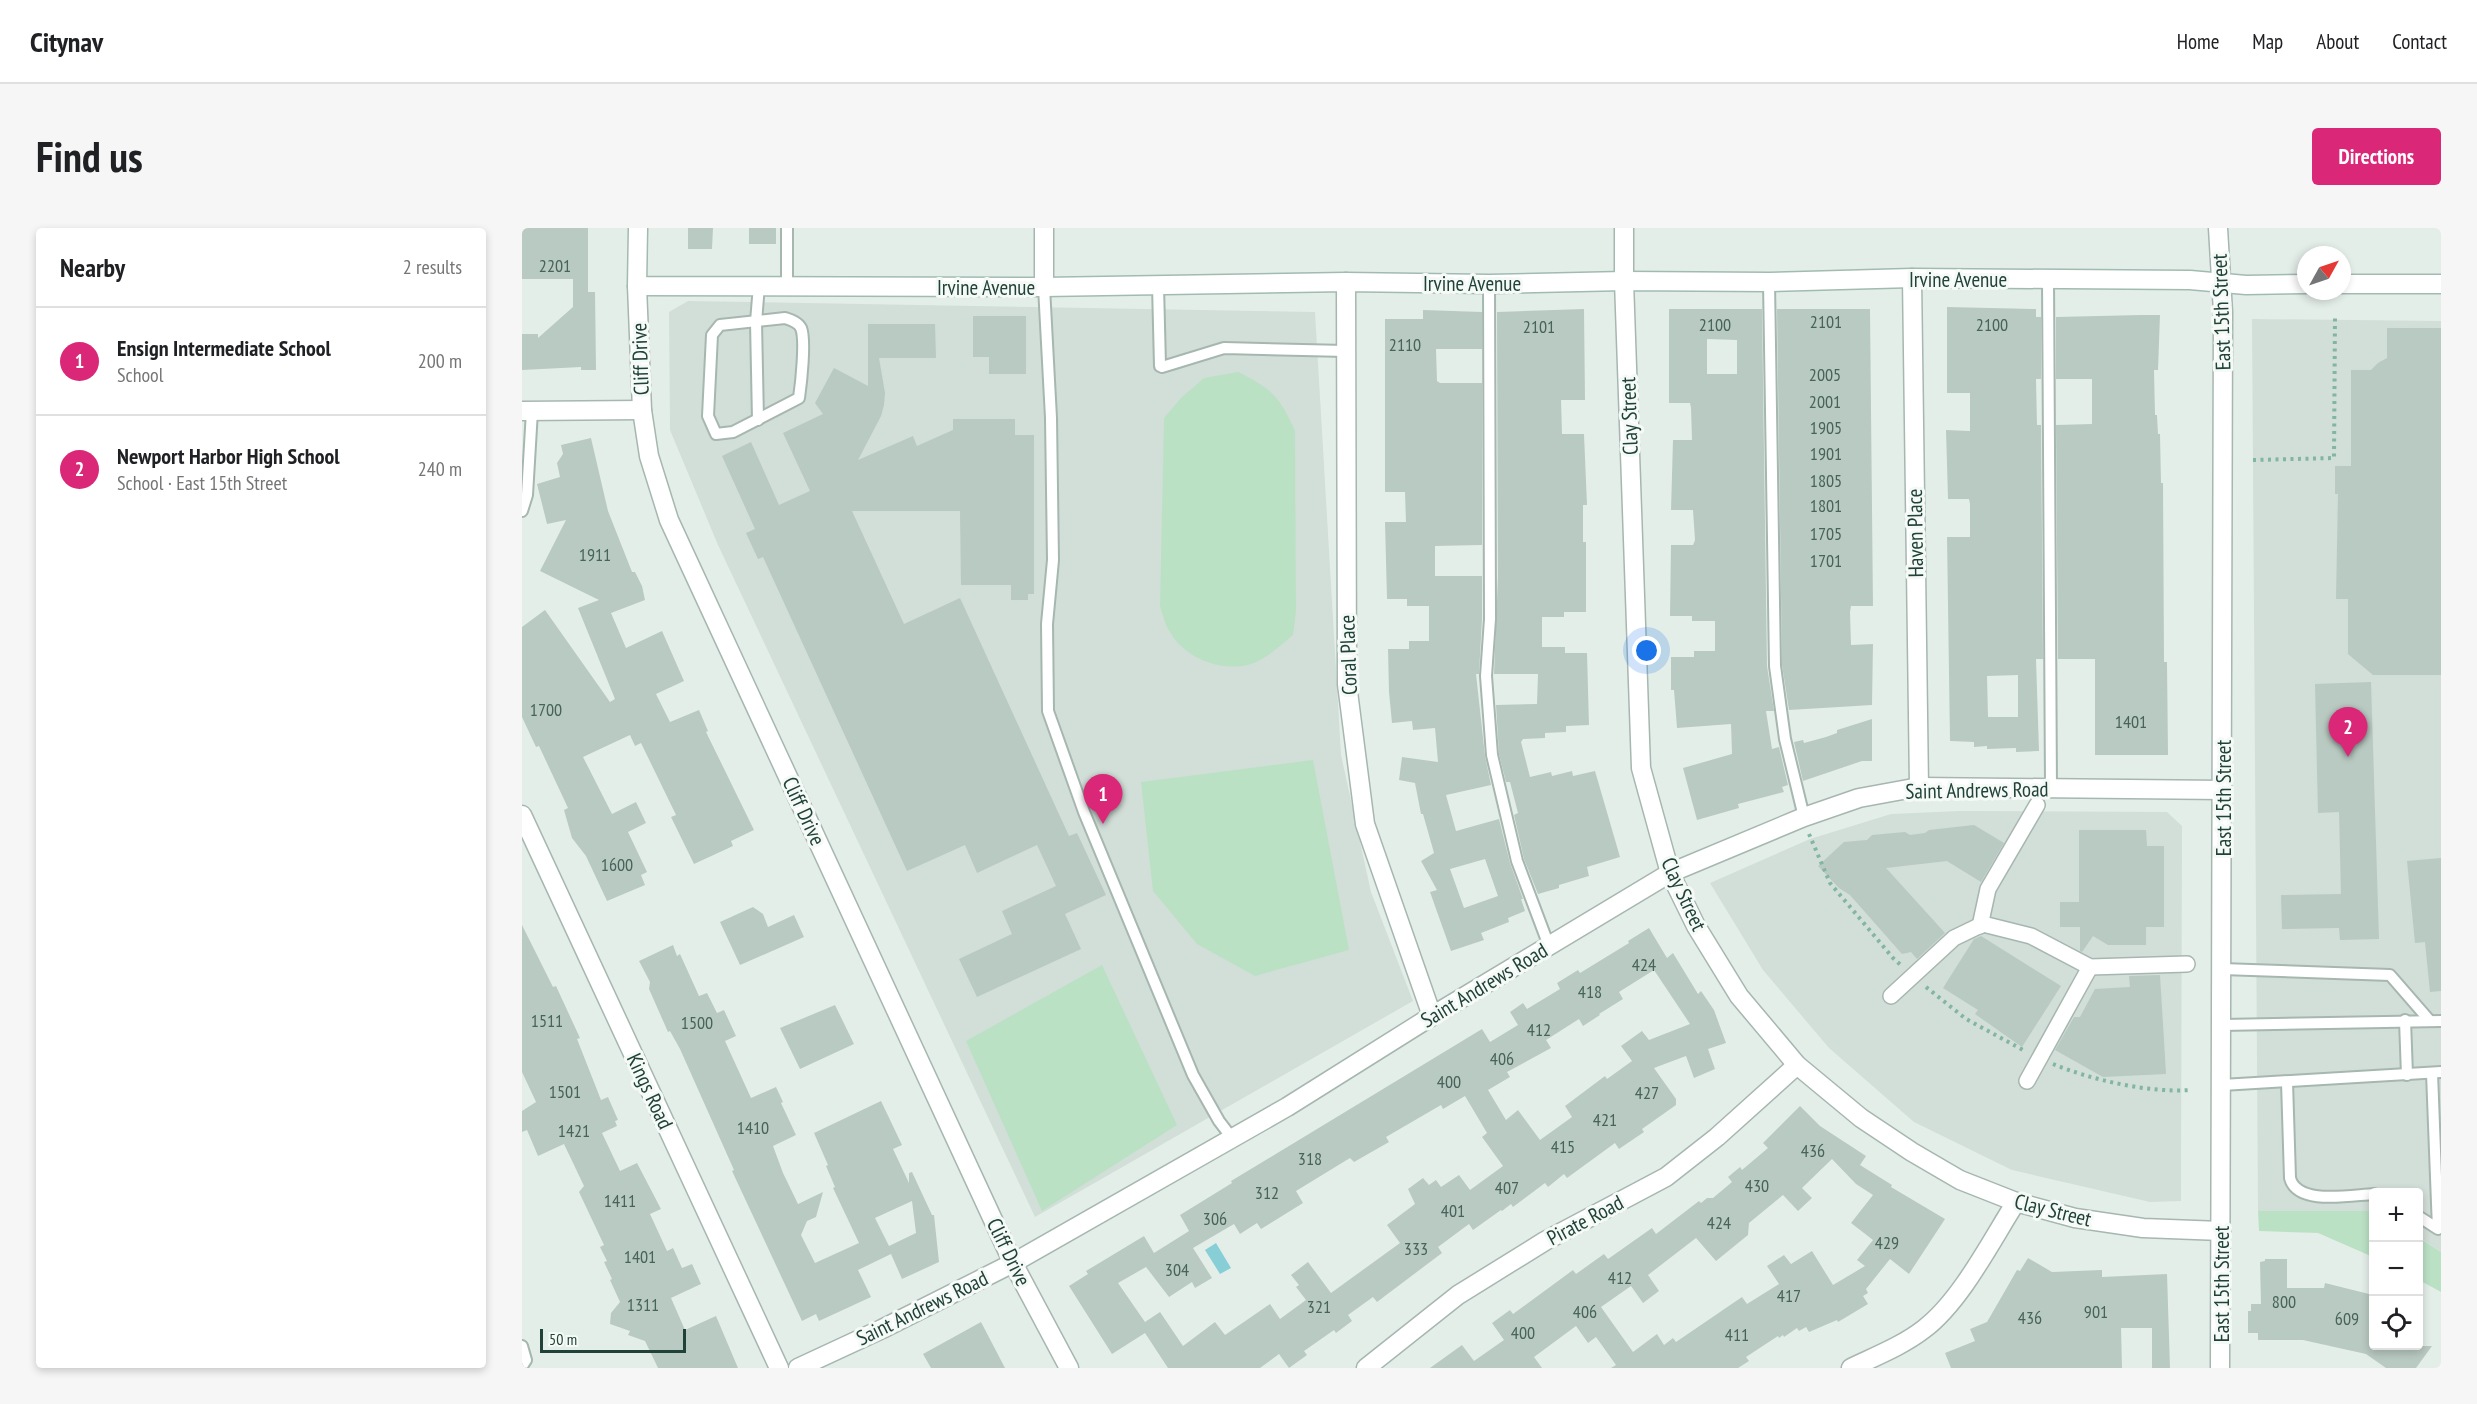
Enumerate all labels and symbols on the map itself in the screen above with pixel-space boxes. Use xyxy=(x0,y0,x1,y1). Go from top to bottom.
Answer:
north arrow xyxy=(2297,246,2351,300)
street label: East 15th Street xyxy=(2205,253,2237,371)
house number: 2201 xyxy=(539,254,571,277)
street label: Irvine Avenue xyxy=(1909,266,2007,293)
street label: Irvine Avenue xyxy=(1423,270,1521,297)
street label: Irvine Avenue xyxy=(937,274,1035,301)
house number: 2101 xyxy=(1810,310,1842,333)
house number: 2100 xyxy=(1699,313,1731,336)
house number: 2100 xyxy=(1976,313,2008,336)
house number: 2101 xyxy=(1523,315,1555,338)
street label: Cliff Drive xyxy=(625,322,655,396)
house number: 2110 xyxy=(1389,333,1421,356)
house number: 2005 xyxy=(1809,363,1841,386)
street label: Clay Street xyxy=(1614,376,1644,456)
house number: 2001 xyxy=(1809,390,1841,413)
house number: 1905 xyxy=(1810,416,1842,439)
house number: 1901 xyxy=(1810,442,1842,465)
house number: 1805 xyxy=(1810,469,1842,492)
street label: Haven Place xyxy=(1901,488,1929,578)
house number: 1801 xyxy=(1810,494,1842,517)
house number: 1705 xyxy=(1810,522,1842,545)
house number: 1911 xyxy=(579,543,611,566)
house number: 1701 xyxy=(1810,549,1842,572)
street label: Coral Place xyxy=(1333,614,1363,696)
your location xyxy=(1632,636,1661,665)
house number: 1700 xyxy=(530,698,562,721)
pin: 2 xyxy=(2328,708,2368,757)
house number: 1401 xyxy=(2115,710,2147,733)
street label: East 15th Street xyxy=(2210,739,2237,856)
street label: Cliff Drive xyxy=(776,772,832,850)
pin: 1 xyxy=(1084,774,1122,824)
street label: Saint Andrews Road xyxy=(1905,775,2049,805)
house number: 1600 xyxy=(601,853,633,876)
street label: Clay Street xyxy=(1655,853,1713,935)
street label: Saint Andrews Road xyxy=(1416,937,1552,1033)
house number: 424 xyxy=(1632,953,1656,976)
house number: 418 xyxy=(1578,980,1602,1003)
house number: 1511 xyxy=(531,1009,563,1032)
house number: 1500 xyxy=(681,1011,713,1034)
house number: 412 xyxy=(1527,1018,1551,1041)
house number: 406 xyxy=(1490,1047,1514,1070)
street label: Kings Road xyxy=(621,1049,679,1133)
house number: 400 xyxy=(1437,1070,1461,1093)
house number: 1501 xyxy=(549,1080,581,1103)
house number: 427 xyxy=(1635,1081,1659,1104)
house number: 421 xyxy=(1593,1108,1617,1131)
house number: 1410 xyxy=(737,1116,769,1139)
house number: 1421 xyxy=(558,1119,590,1142)
house number: 415 xyxy=(1551,1135,1575,1158)
house number: 436 xyxy=(1801,1139,1825,1162)
house number: 318 xyxy=(1298,1147,1322,1170)
house number: 430 xyxy=(1745,1174,1769,1197)
house number: 407 xyxy=(1495,1176,1519,1199)
house number: 312 xyxy=(1255,1181,1279,1204)
street label: Clay Street xyxy=(2012,1187,2094,1233)
house number: 1411 xyxy=(604,1189,636,1212)
street label: Pirate Road xyxy=(1542,1189,1628,1251)
house number: 401 xyxy=(1441,1199,1465,1222)
house number: 306 xyxy=(1203,1207,1227,1230)
house number: 424 xyxy=(1707,1211,1731,1234)
street label: Cliff Drive xyxy=(981,1214,1037,1290)
street label: East 15th Street xyxy=(2208,1225,2235,1342)
house number: 429 xyxy=(1875,1231,1899,1254)
house number: 333 xyxy=(1404,1237,1428,1260)
house number: 1401 xyxy=(624,1245,656,1268)
house number: 304 xyxy=(1165,1258,1189,1281)
street label: Saint Andrews Road xyxy=(852,1265,992,1351)
house number: 412 xyxy=(1608,1266,1632,1289)
house number: 417 xyxy=(1777,1284,1801,1307)
house number: 800 xyxy=(2272,1290,2296,1313)
house number: 1311 xyxy=(627,1293,659,1316)
house number: 321 xyxy=(1307,1295,1331,1318)
house number: 406 xyxy=(1573,1300,1597,1323)
house number: 901 xyxy=(2084,1300,2108,1323)
house number: 436 xyxy=(2018,1306,2042,1329)
house number: 609 xyxy=(2335,1307,2359,1330)
house number: 400 xyxy=(1511,1321,1535,1344)
house number: 411 xyxy=(1725,1323,1749,1346)
scale bar xyxy=(540,1326,686,1354)

